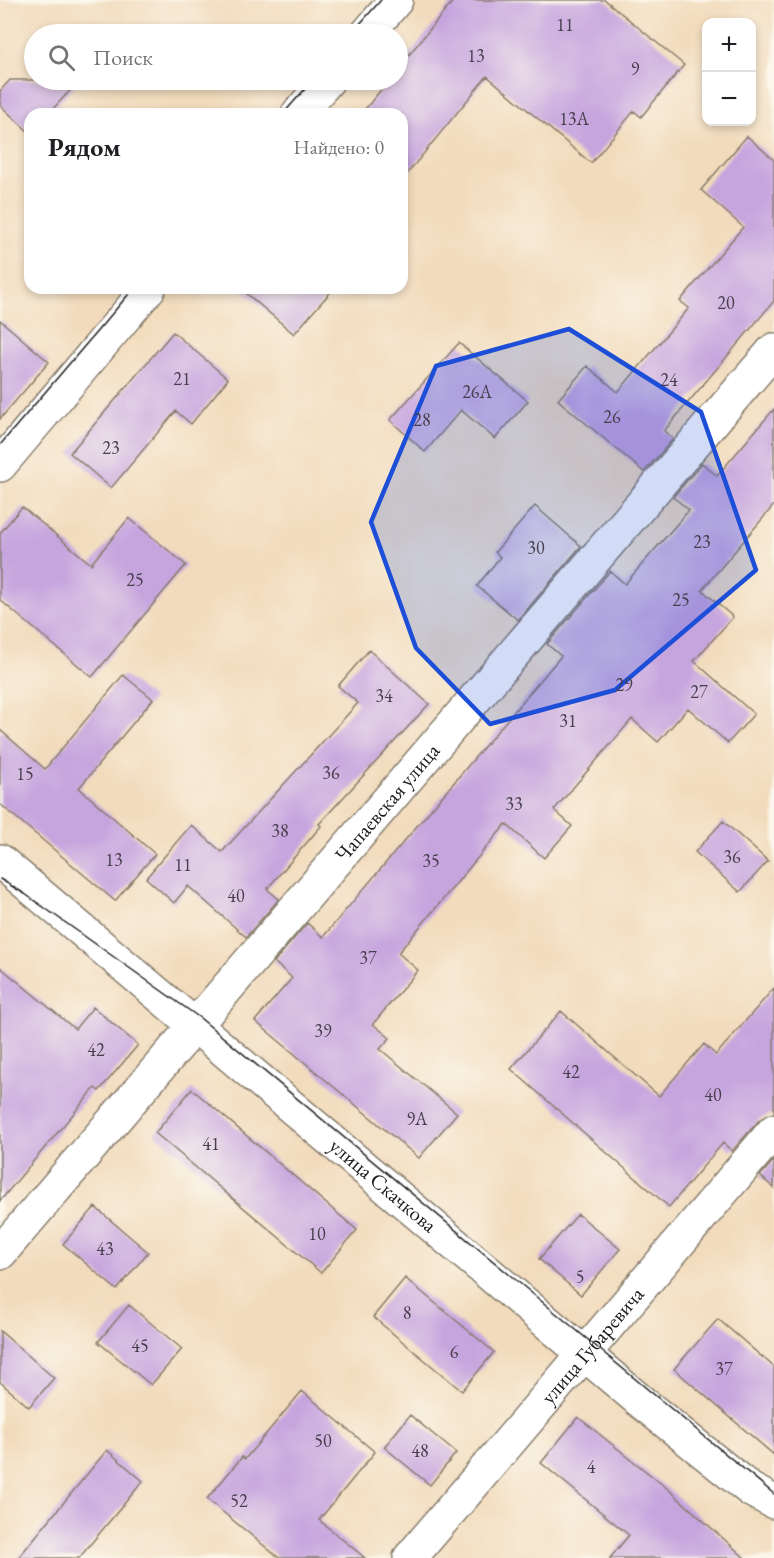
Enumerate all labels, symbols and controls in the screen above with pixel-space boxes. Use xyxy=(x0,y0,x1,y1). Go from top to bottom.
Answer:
house number: 11 xyxy=(556,13,574,36)
map controls xyxy=(702,18,756,126)
button: + xyxy=(702,18,756,72)
search box xyxy=(24,24,408,90)
icon: search xyxy=(45,41,78,74)
text: Поиск xyxy=(93,43,153,72)
house number: 13 xyxy=(467,44,485,67)
house number: 9 xyxy=(631,57,640,80)
button: − xyxy=(702,72,756,126)
house number: 13А xyxy=(559,107,589,130)
text: Рядом xyxy=(48,130,121,164)
text: Найдено: 0 xyxy=(293,134,384,160)
house number: 20 xyxy=(717,291,735,314)
house number: 21 xyxy=(173,367,191,390)
house number: 24 xyxy=(660,368,678,391)
house number: 26А xyxy=(462,380,492,403)
house number: 26 xyxy=(603,405,621,428)
house number: 28 xyxy=(413,408,431,431)
house number: 23 xyxy=(102,436,120,459)
house number: 23 xyxy=(693,530,711,553)
house number: 30 xyxy=(527,536,545,559)
house number: 25 xyxy=(126,568,144,591)
house number: 25 xyxy=(672,588,690,611)
house number: 29 xyxy=(615,673,633,696)
house number: 27 xyxy=(690,680,708,703)
house number: 34 xyxy=(375,684,393,707)
house number: 31 xyxy=(559,709,577,732)
street label: Чапаевская улица xyxy=(328,737,445,867)
house number: 36 xyxy=(322,761,340,784)
house number: 15 xyxy=(16,762,34,785)
house number: 33 xyxy=(505,792,523,815)
house number: 38 xyxy=(271,819,289,842)
house number: 36 xyxy=(723,845,741,868)
house number: 13 xyxy=(105,848,123,871)
house number: 35 xyxy=(422,849,440,872)
house number: 11 xyxy=(174,853,192,876)
house number: 40 xyxy=(227,884,245,907)
house number: 37 xyxy=(359,946,377,969)
house number: 39 xyxy=(314,1019,332,1042)
house number: 42 xyxy=(87,1038,105,1061)
house number: 42 xyxy=(562,1060,580,1083)
house number: 40 xyxy=(704,1083,722,1106)
house number: 9А xyxy=(406,1107,428,1130)
house number: 41 xyxy=(202,1132,220,1155)
street label: улица Скачкова xyxy=(324,1132,444,1238)
house number: 10 xyxy=(308,1222,326,1245)
house number: 43 xyxy=(96,1237,114,1260)
house number: 5 xyxy=(576,1265,584,1288)
street label: улица Губаревича xyxy=(534,1280,650,1409)
house number: 8 xyxy=(403,1301,411,1324)
house number: 45 xyxy=(131,1334,149,1357)
house number: 6 xyxy=(450,1340,459,1363)
house number: 37 xyxy=(715,1357,733,1380)
house number: 50 xyxy=(314,1429,332,1452)
house number: 48 xyxy=(411,1439,429,1462)
house number: 4 xyxy=(587,1455,596,1478)
house number: 52 xyxy=(230,1489,248,1512)

